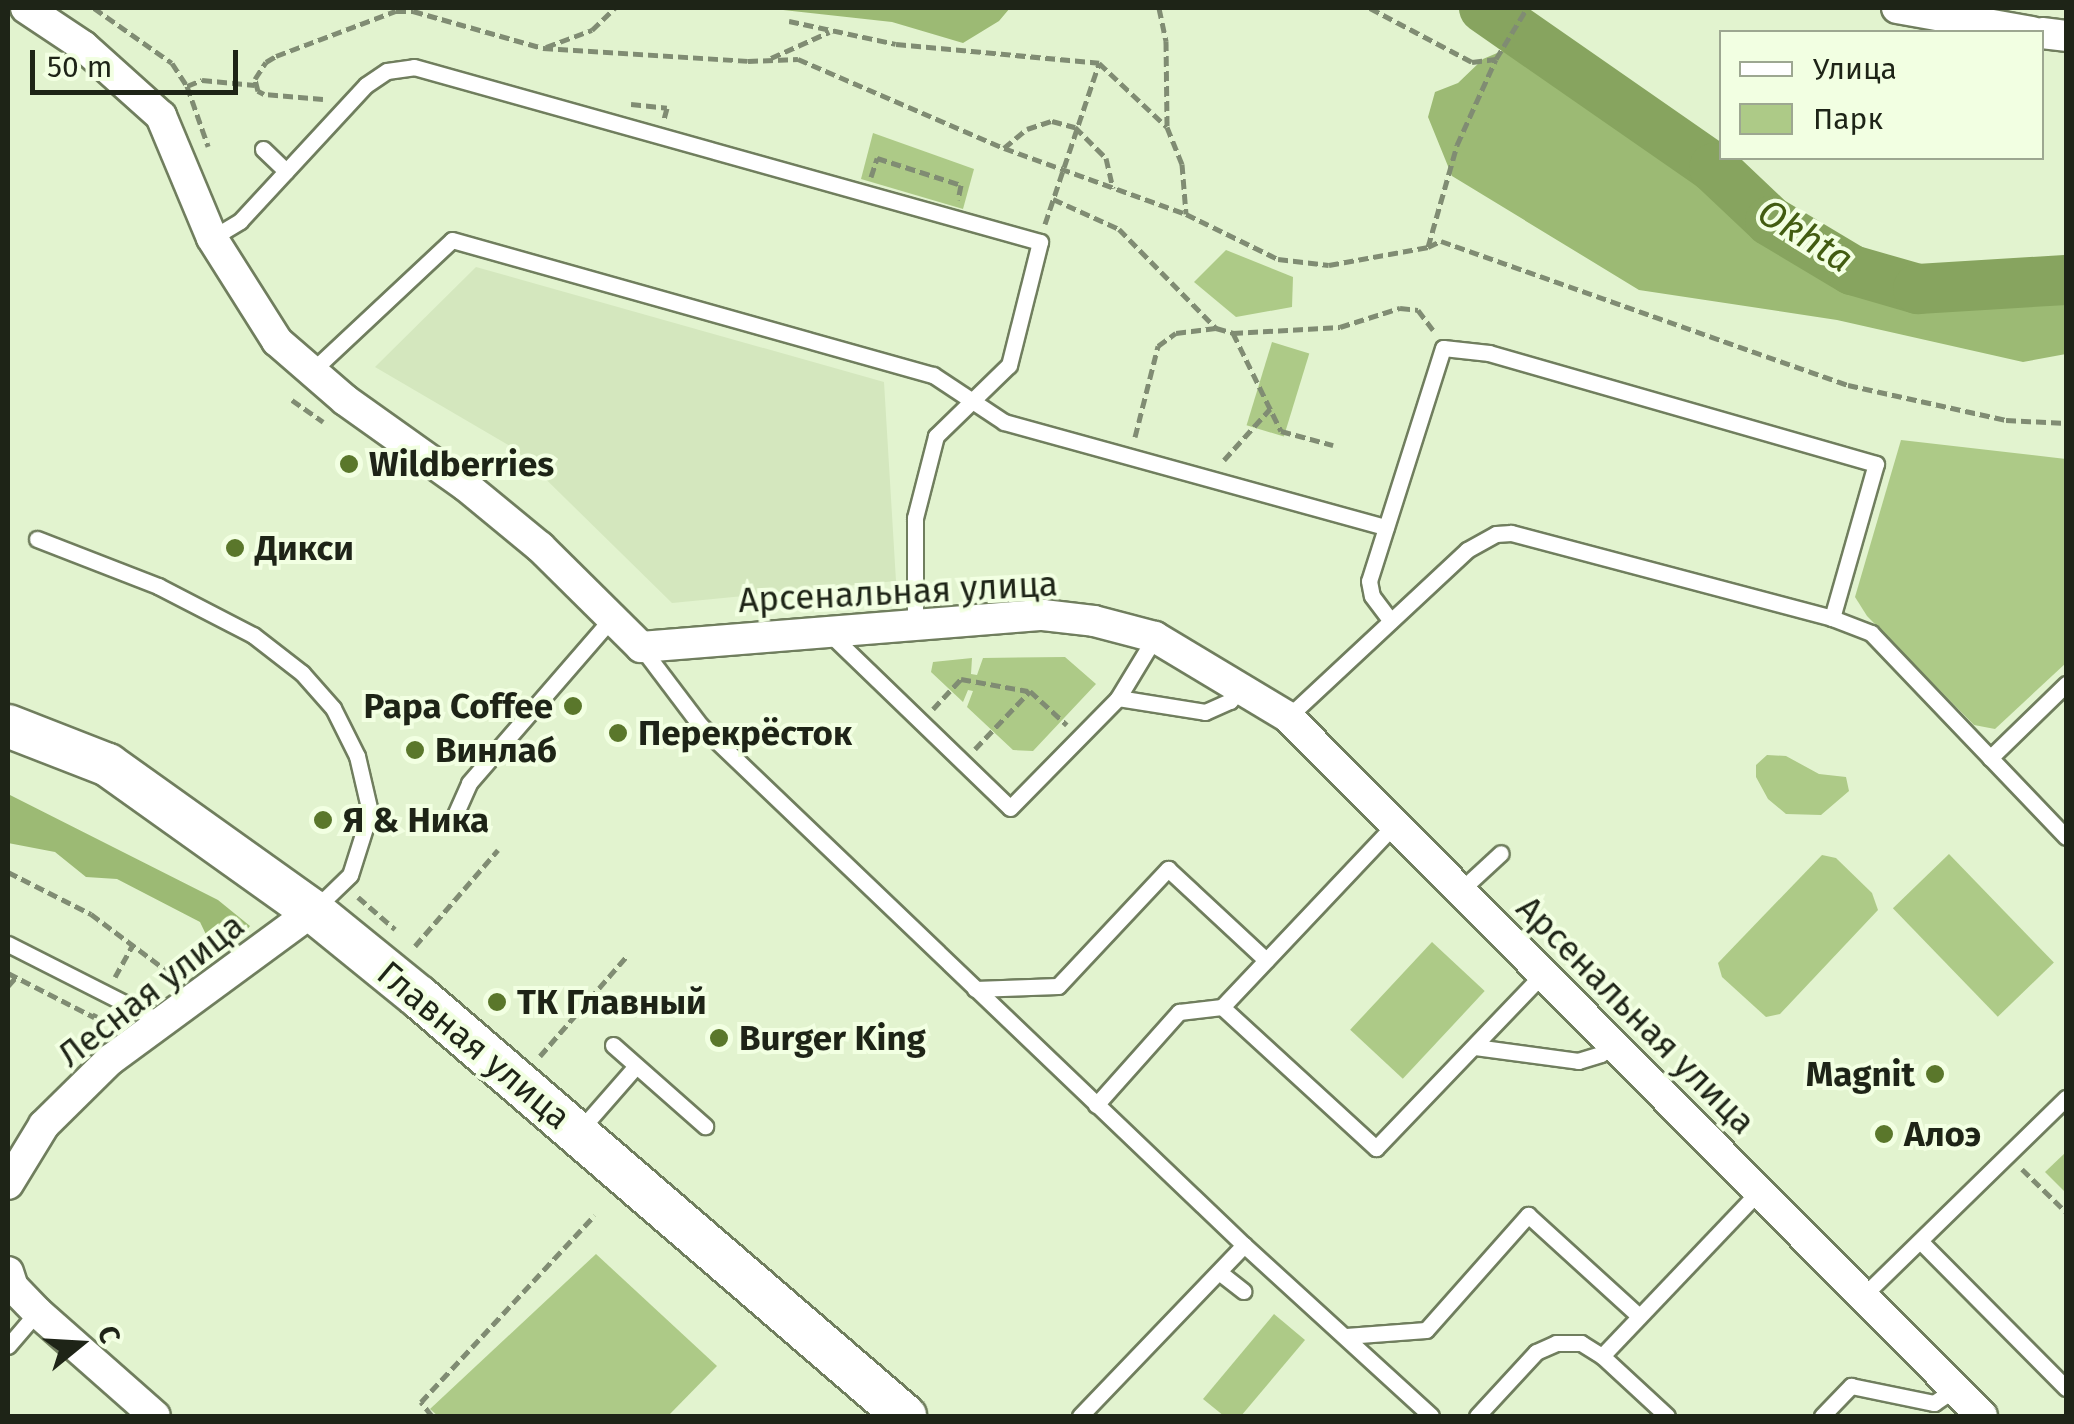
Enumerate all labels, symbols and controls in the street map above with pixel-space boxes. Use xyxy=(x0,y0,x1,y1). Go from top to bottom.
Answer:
scale bar xyxy=(35,30,242,92)
legend xyxy=(1719,30,2044,160)
text: 50 m xyxy=(47,49,112,85)
text: Улица xyxy=(1813,51,1897,87)
text: Парк xyxy=(1813,101,1883,137)
water label: Okhta xyxy=(1749,189,1861,283)
place label: Wildberries xyxy=(369,443,554,485)
marker: Wildberries xyxy=(338,453,360,475)
place label: Дикси xyxy=(255,527,354,569)
marker: Дикси xyxy=(224,537,246,559)
street label: Арсенальная улица xyxy=(737,563,1059,621)
place label: Papa Coffee xyxy=(364,685,553,727)
marker: Papa Coffee xyxy=(562,695,584,717)
place label: Перекрёсток xyxy=(638,712,852,754)
marker: Перекрёсток xyxy=(607,722,629,744)
place label: Винлаб xyxy=(435,729,557,771)
marker: Винлаб xyxy=(404,739,426,761)
place label: Я & Ника xyxy=(343,799,489,841)
marker: Я & Ника xyxy=(312,809,334,831)
street label: Арсенальная улица xyxy=(1508,887,1764,1143)
street label: Лесная улица xyxy=(50,904,252,1076)
street label: Главная улица xyxy=(369,952,579,1138)
place label: ТК Главный xyxy=(517,981,707,1023)
marker: ТК Главный xyxy=(486,991,508,1013)
place label: Burger King xyxy=(739,1017,926,1059)
marker: Burger King xyxy=(708,1027,730,1049)
place label: Magnit xyxy=(1806,1053,1915,1095)
marker: Magnit xyxy=(1924,1063,1946,1085)
place label: Алоэ xyxy=(1904,1113,1981,1155)
marker: Алоэ xyxy=(1873,1123,1895,1145)
north arrow xyxy=(30,1294,130,1394)
text: С xyxy=(91,1322,127,1347)

